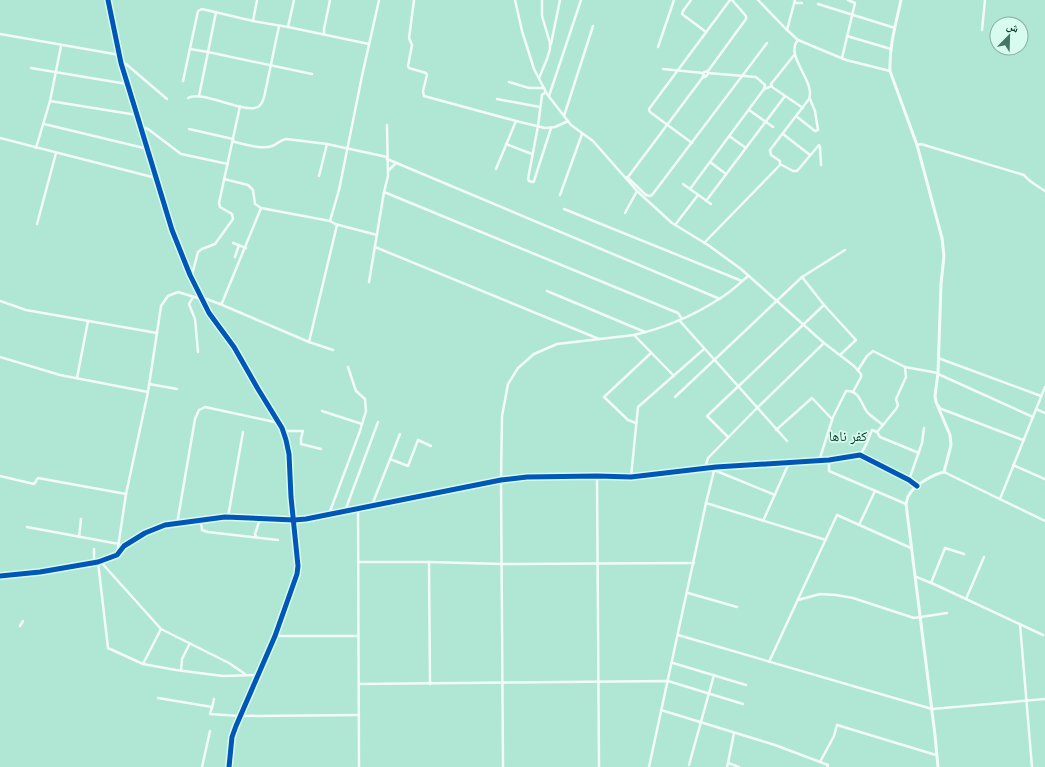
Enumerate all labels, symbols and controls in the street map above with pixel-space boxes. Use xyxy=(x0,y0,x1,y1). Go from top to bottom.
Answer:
north arrow xyxy=(989,16,1029,56)
text: ش xyxy=(1004,18,1021,37)
district label: كفر ناها xyxy=(829,427,867,445)

